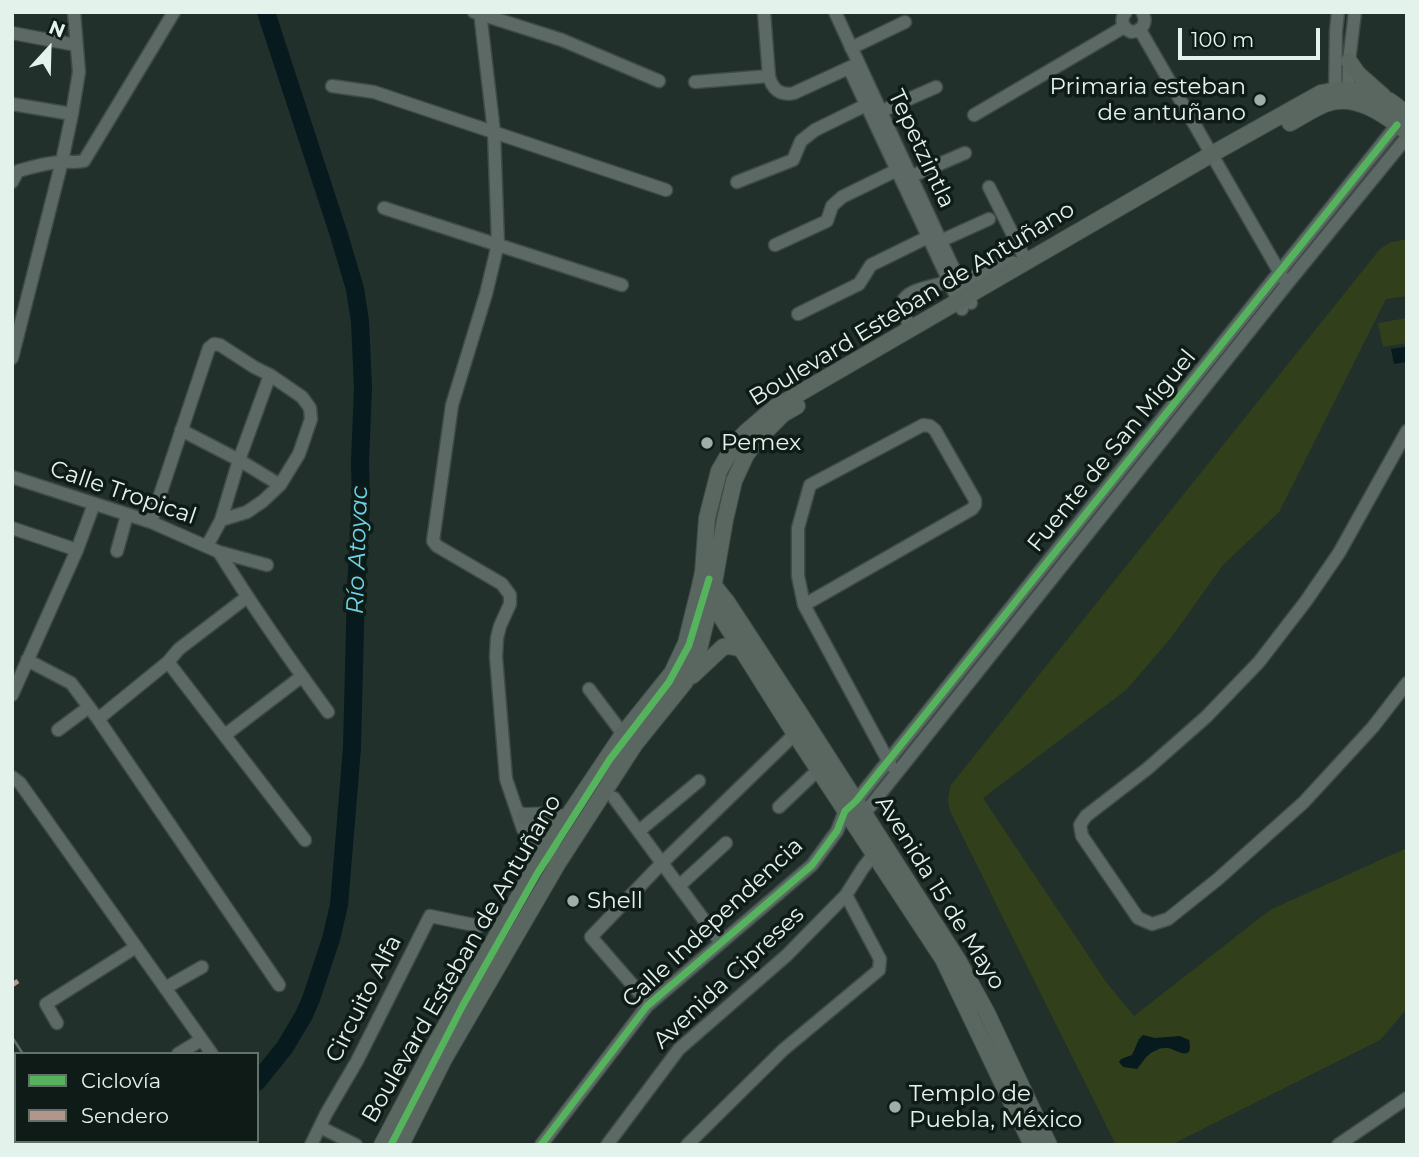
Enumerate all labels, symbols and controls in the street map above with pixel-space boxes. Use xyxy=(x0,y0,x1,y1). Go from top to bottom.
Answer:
north arrow xyxy=(14,14,84,84)
scale bar xyxy=(1181,14,1323,58)
text: N xyxy=(46,16,68,43)
text: 100 m xyxy=(1191,27,1254,52)
place label: Primaria esteban de antuñano xyxy=(1049,73,1246,127)
street label: Tepetzintla xyxy=(882,86,960,212)
marker: Primaria esteban de antuñano xyxy=(1252,92,1268,108)
street label: Boulevard Esteban de Antuñano xyxy=(744,196,1080,412)
street label: Fuente de San Miguel xyxy=(1022,344,1202,558)
place label: Pemex xyxy=(721,429,801,457)
marker: Pemex xyxy=(699,435,715,451)
street label: Calle Tropical xyxy=(46,455,200,531)
water label: Río Atoyac xyxy=(341,485,375,615)
street label: Boulevard Esteban de Antuñano xyxy=(356,790,568,1128)
street label: Avenida 15 de Mayo xyxy=(869,791,1011,995)
street label: Calle Independencia xyxy=(617,832,809,1014)
place label: Shell xyxy=(587,887,643,915)
marker: Shell xyxy=(565,893,581,909)
street label: Avenida Cipreses xyxy=(648,901,810,1055)
street label: Circuito Alfa xyxy=(320,931,408,1067)
legend xyxy=(14,1052,259,1143)
text: Ciclovía xyxy=(81,1068,161,1093)
place label: Templo de Puebla, México xyxy=(909,1080,1082,1134)
marker: Templo de Puebla, México xyxy=(887,1099,903,1115)
text: Sendero xyxy=(81,1103,169,1128)

